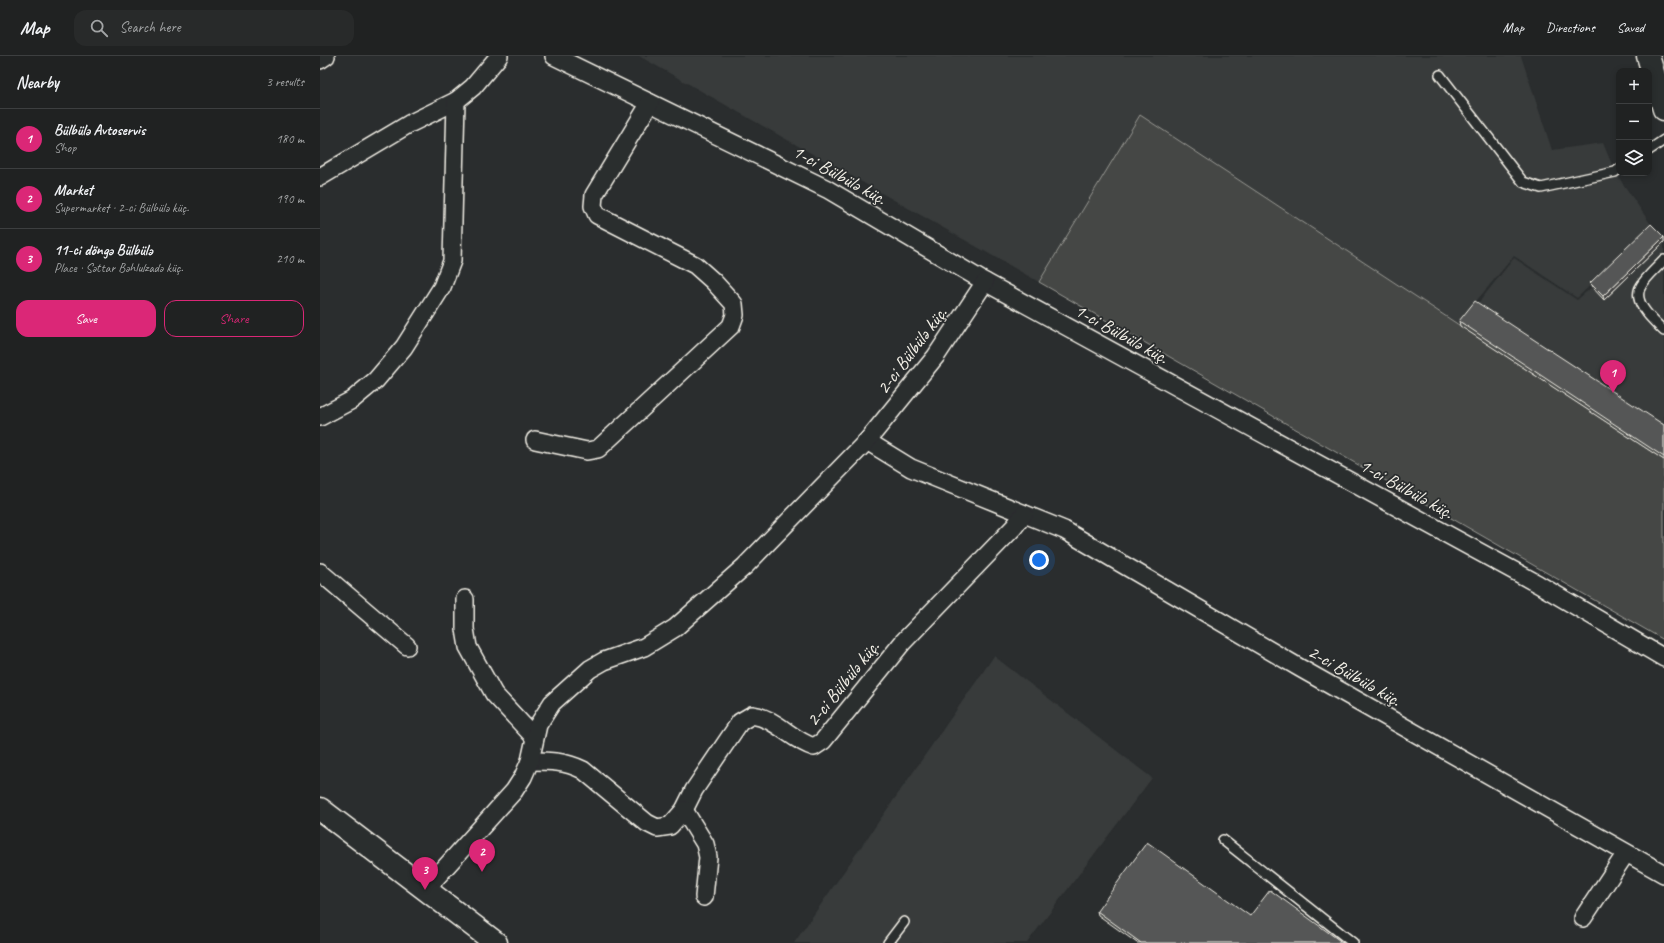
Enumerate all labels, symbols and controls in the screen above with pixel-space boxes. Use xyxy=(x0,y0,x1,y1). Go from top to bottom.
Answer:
search box xyxy=(74,10,354,46)
text: Map xyxy=(20,16,50,40)
icon: search xyxy=(88,17,110,39)
text: Search here xyxy=(120,18,181,37)
text: Map xyxy=(1503,19,1524,36)
text: Directions xyxy=(1546,19,1595,36)
text: Saved xyxy=(1617,19,1644,36)
map controls xyxy=(1616,68,1652,176)
button: + xyxy=(1616,68,1652,104)
text: Nearby xyxy=(16,72,59,93)
text: 3 results xyxy=(266,74,304,90)
button: − xyxy=(1616,104,1652,140)
text: Bülbülə Avtoservis xyxy=(54,121,145,140)
text: 1 xyxy=(26,131,32,147)
text: 180 m xyxy=(276,131,304,147)
street label: 1-ci Bülbülə küç. xyxy=(788,139,891,211)
text: Shop xyxy=(54,140,76,156)
button: layers xyxy=(1616,140,1652,176)
text: Market xyxy=(54,181,93,200)
text: 2 xyxy=(26,191,32,207)
text: 190 m xyxy=(276,191,304,207)
text: Supermarket · 2-ci Bülbülə küç. xyxy=(54,200,189,216)
text: 11-ci döngə Bülbülə xyxy=(54,241,152,260)
text: 3 xyxy=(26,251,32,267)
text: 210 m xyxy=(276,251,304,267)
text: Place · Səttar Bəhlulzadə küç. xyxy=(54,260,183,276)
street label: 1-ci Bülbülə küç. xyxy=(1070,298,1173,370)
button: Save xyxy=(16,300,156,337)
button: Share xyxy=(164,300,304,337)
street label: 2-ci Bülbülə küç. xyxy=(871,302,953,399)
pin: 1 xyxy=(1600,360,1626,393)
street label: 1-ci Bülbülə küç. xyxy=(1355,453,1458,525)
your location xyxy=(1029,550,1049,570)
street label: 2-ci Bülbülə küç. xyxy=(801,636,885,731)
street label: 2-ci Bülbülə küç. xyxy=(1304,640,1406,712)
pin: 2 xyxy=(469,839,495,872)
pin: 3 xyxy=(412,857,438,890)

